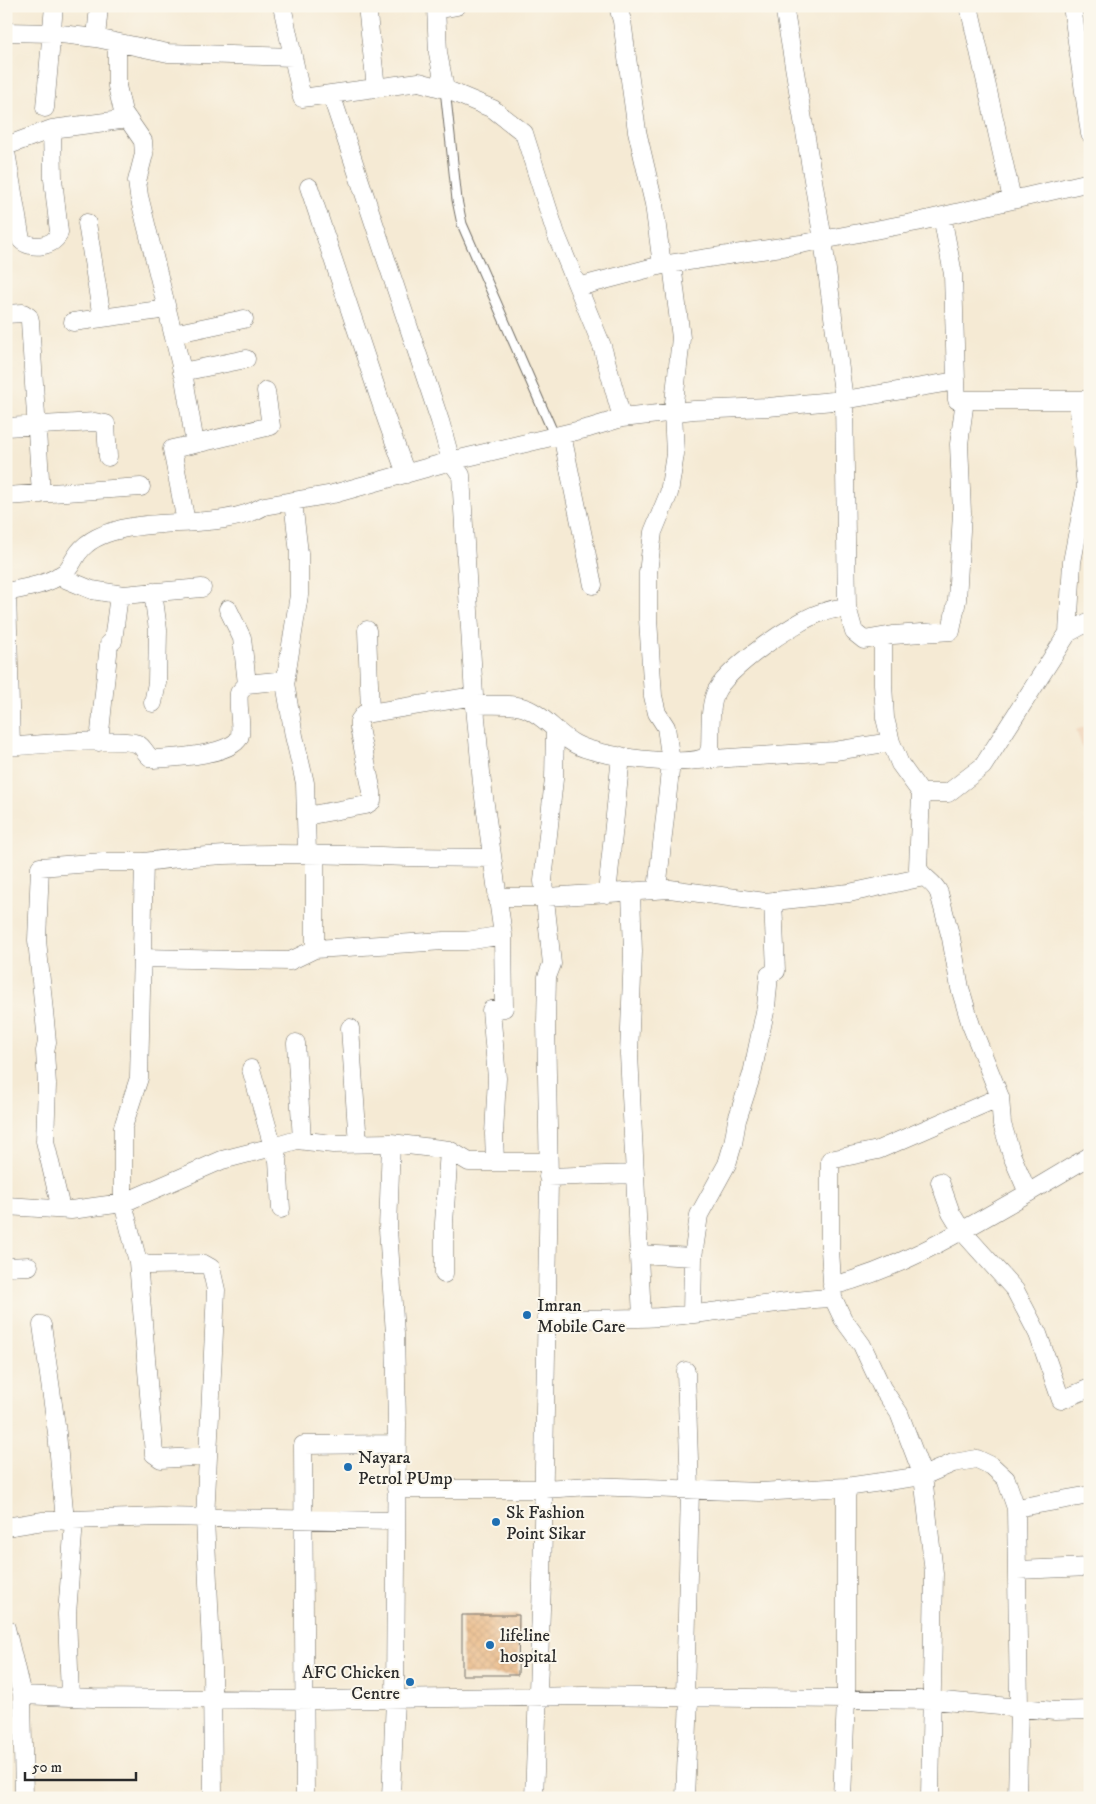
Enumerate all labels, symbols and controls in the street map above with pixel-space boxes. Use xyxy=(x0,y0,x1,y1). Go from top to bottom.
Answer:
place label: Imran Mobile Care xyxy=(537,1295,625,1338)
marker: Imran Mobile Care xyxy=(521,1309,533,1321)
place label: Nayara Petrol PUmp xyxy=(358,1447,453,1490)
marker: Nayara Petrol PUmp xyxy=(342,1461,354,1473)
place label: Sk Fashion Point Sikar xyxy=(506,1502,586,1545)
marker: Sk Fashion Point Sikar xyxy=(490,1516,502,1528)
place label: lifeline hospital xyxy=(500,1625,557,1668)
marker: lifeline hospital xyxy=(484,1639,496,1651)
place label: AFC Chicken Centre xyxy=(302,1662,401,1705)
marker: AFC Chicken Centre xyxy=(404,1676,416,1688)
scale bar xyxy=(25,1749,136,1781)
text: 50 m xyxy=(32,1758,62,1777)

